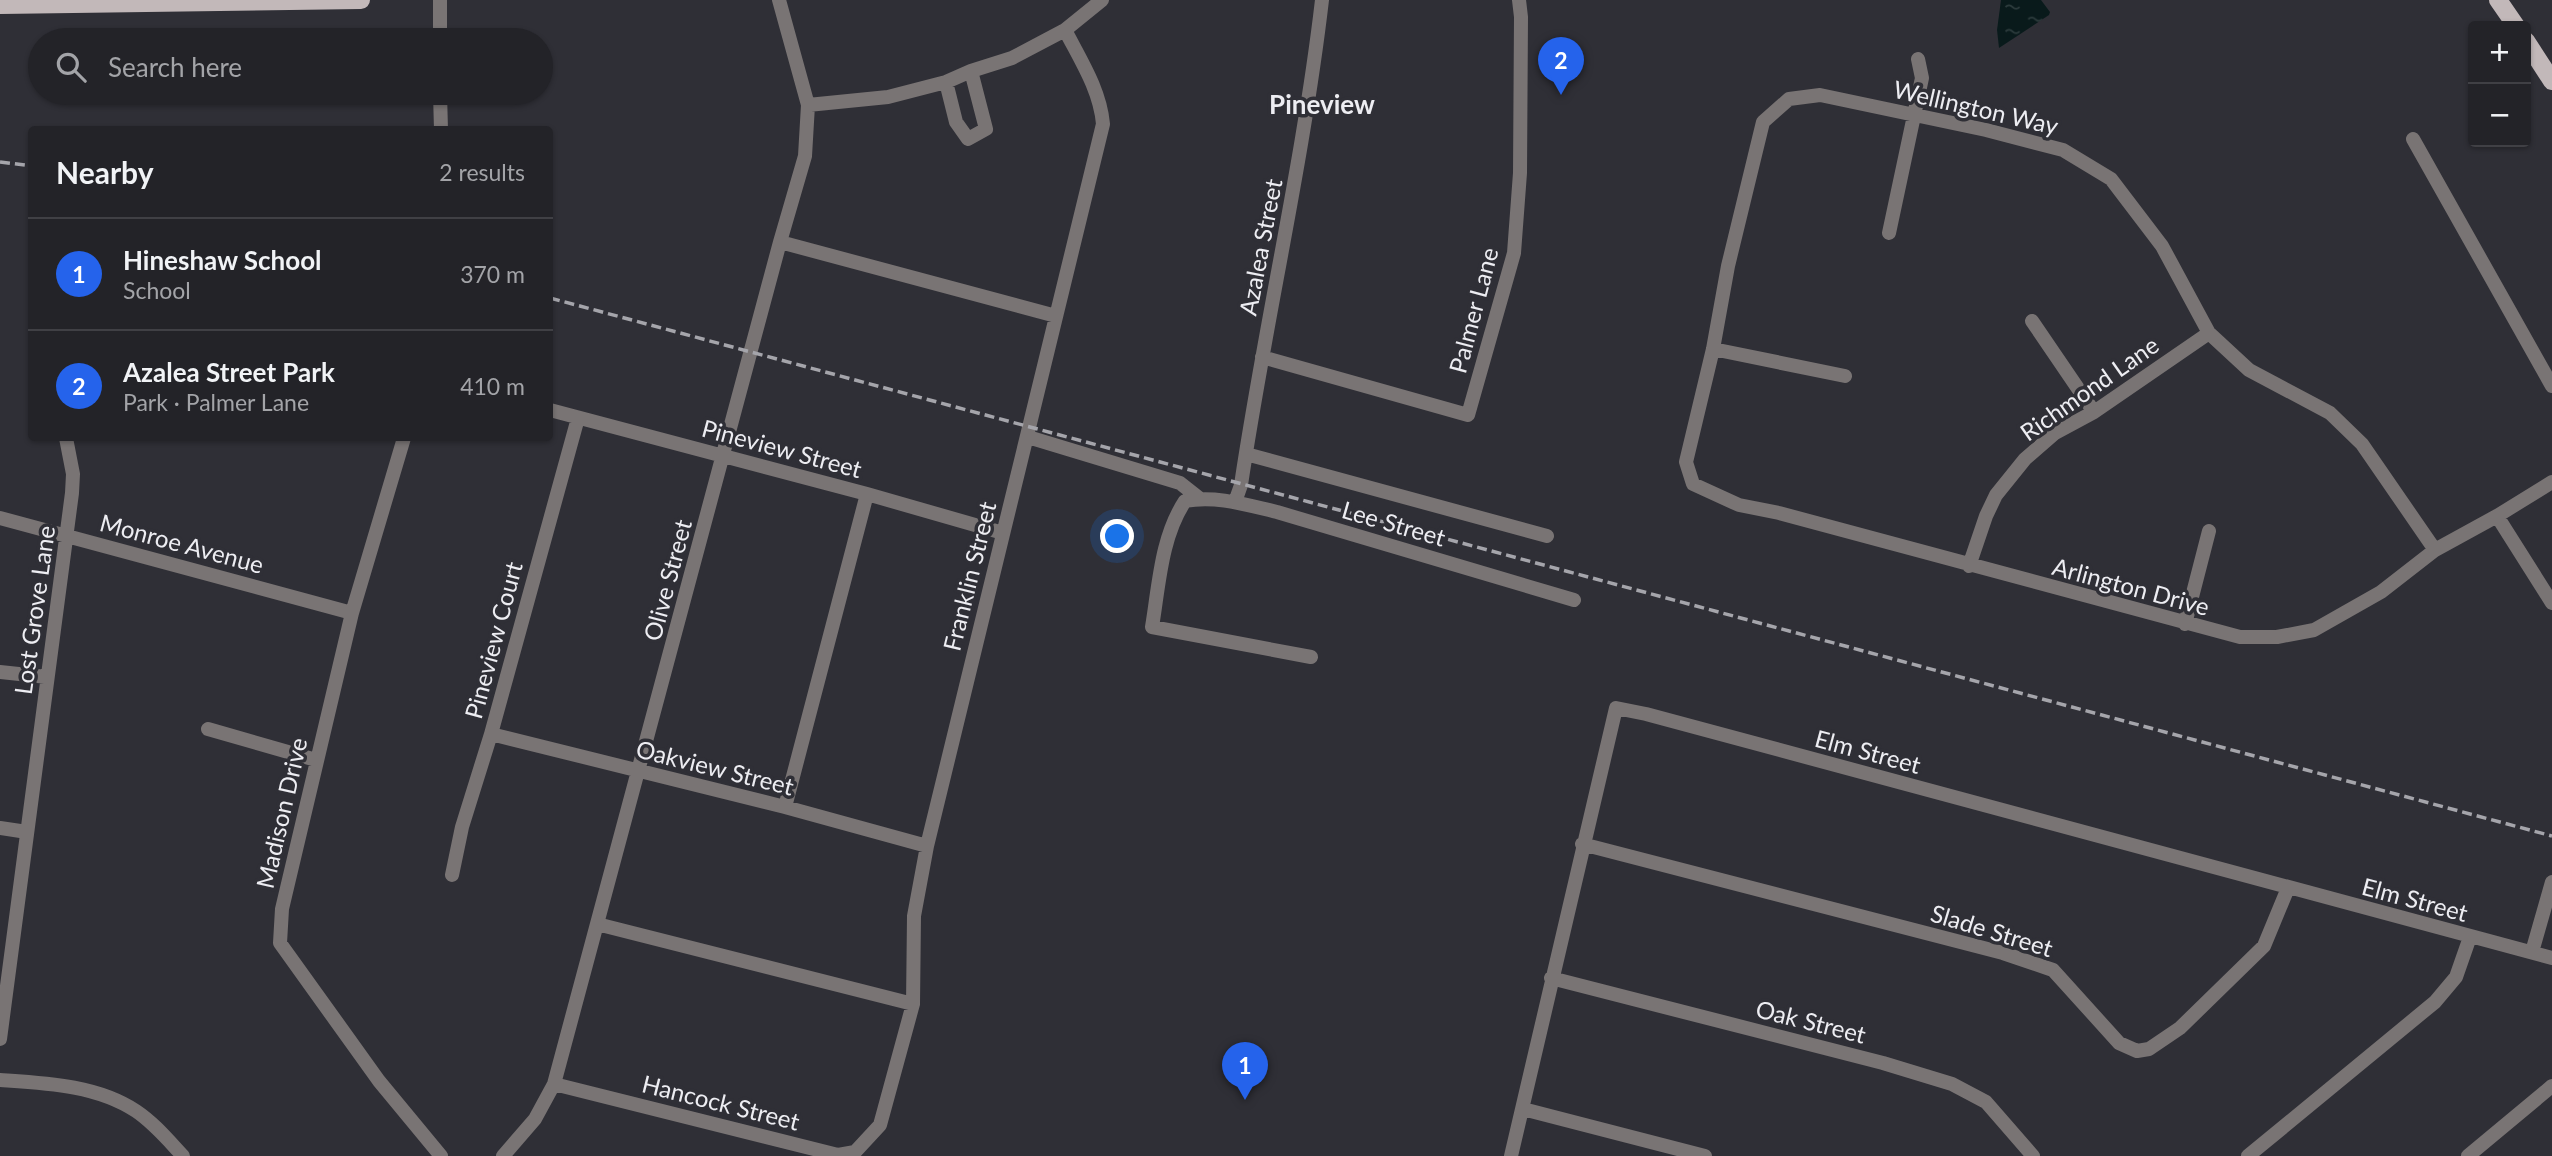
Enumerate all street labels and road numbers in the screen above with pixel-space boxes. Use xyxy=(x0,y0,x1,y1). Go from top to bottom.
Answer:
street label: Wellington Way xyxy=(1891,74,2062,140)
street label: Azalea Street xyxy=(1233,176,1288,318)
street label: Palmer Lane xyxy=(1442,244,1504,376)
street label: Richmond Lane xyxy=(2014,330,2164,446)
street label: Pineview Street xyxy=(699,413,865,483)
street label: Lee Street xyxy=(1339,494,1449,552)
street label: Franklin Street xyxy=(936,498,1002,654)
street label: Monroe Avenue xyxy=(97,507,267,579)
street label: Olive Street xyxy=(637,516,697,644)
street label: Lost Grove Lane xyxy=(8,524,60,696)
street label: Arlington Drive xyxy=(2049,551,2213,621)
street label: Pineview Court xyxy=(458,558,528,722)
street label: Elm Street xyxy=(1812,723,1925,779)
street label: Oakview Street xyxy=(633,733,797,801)
street label: Madison Drive xyxy=(250,735,312,891)
street label: Elm Street xyxy=(2359,871,2472,927)
street label: Slade Street xyxy=(1928,898,2057,962)
street label: Oak Street xyxy=(1753,993,1869,1049)
street label: Hancock Street xyxy=(639,1068,803,1136)

